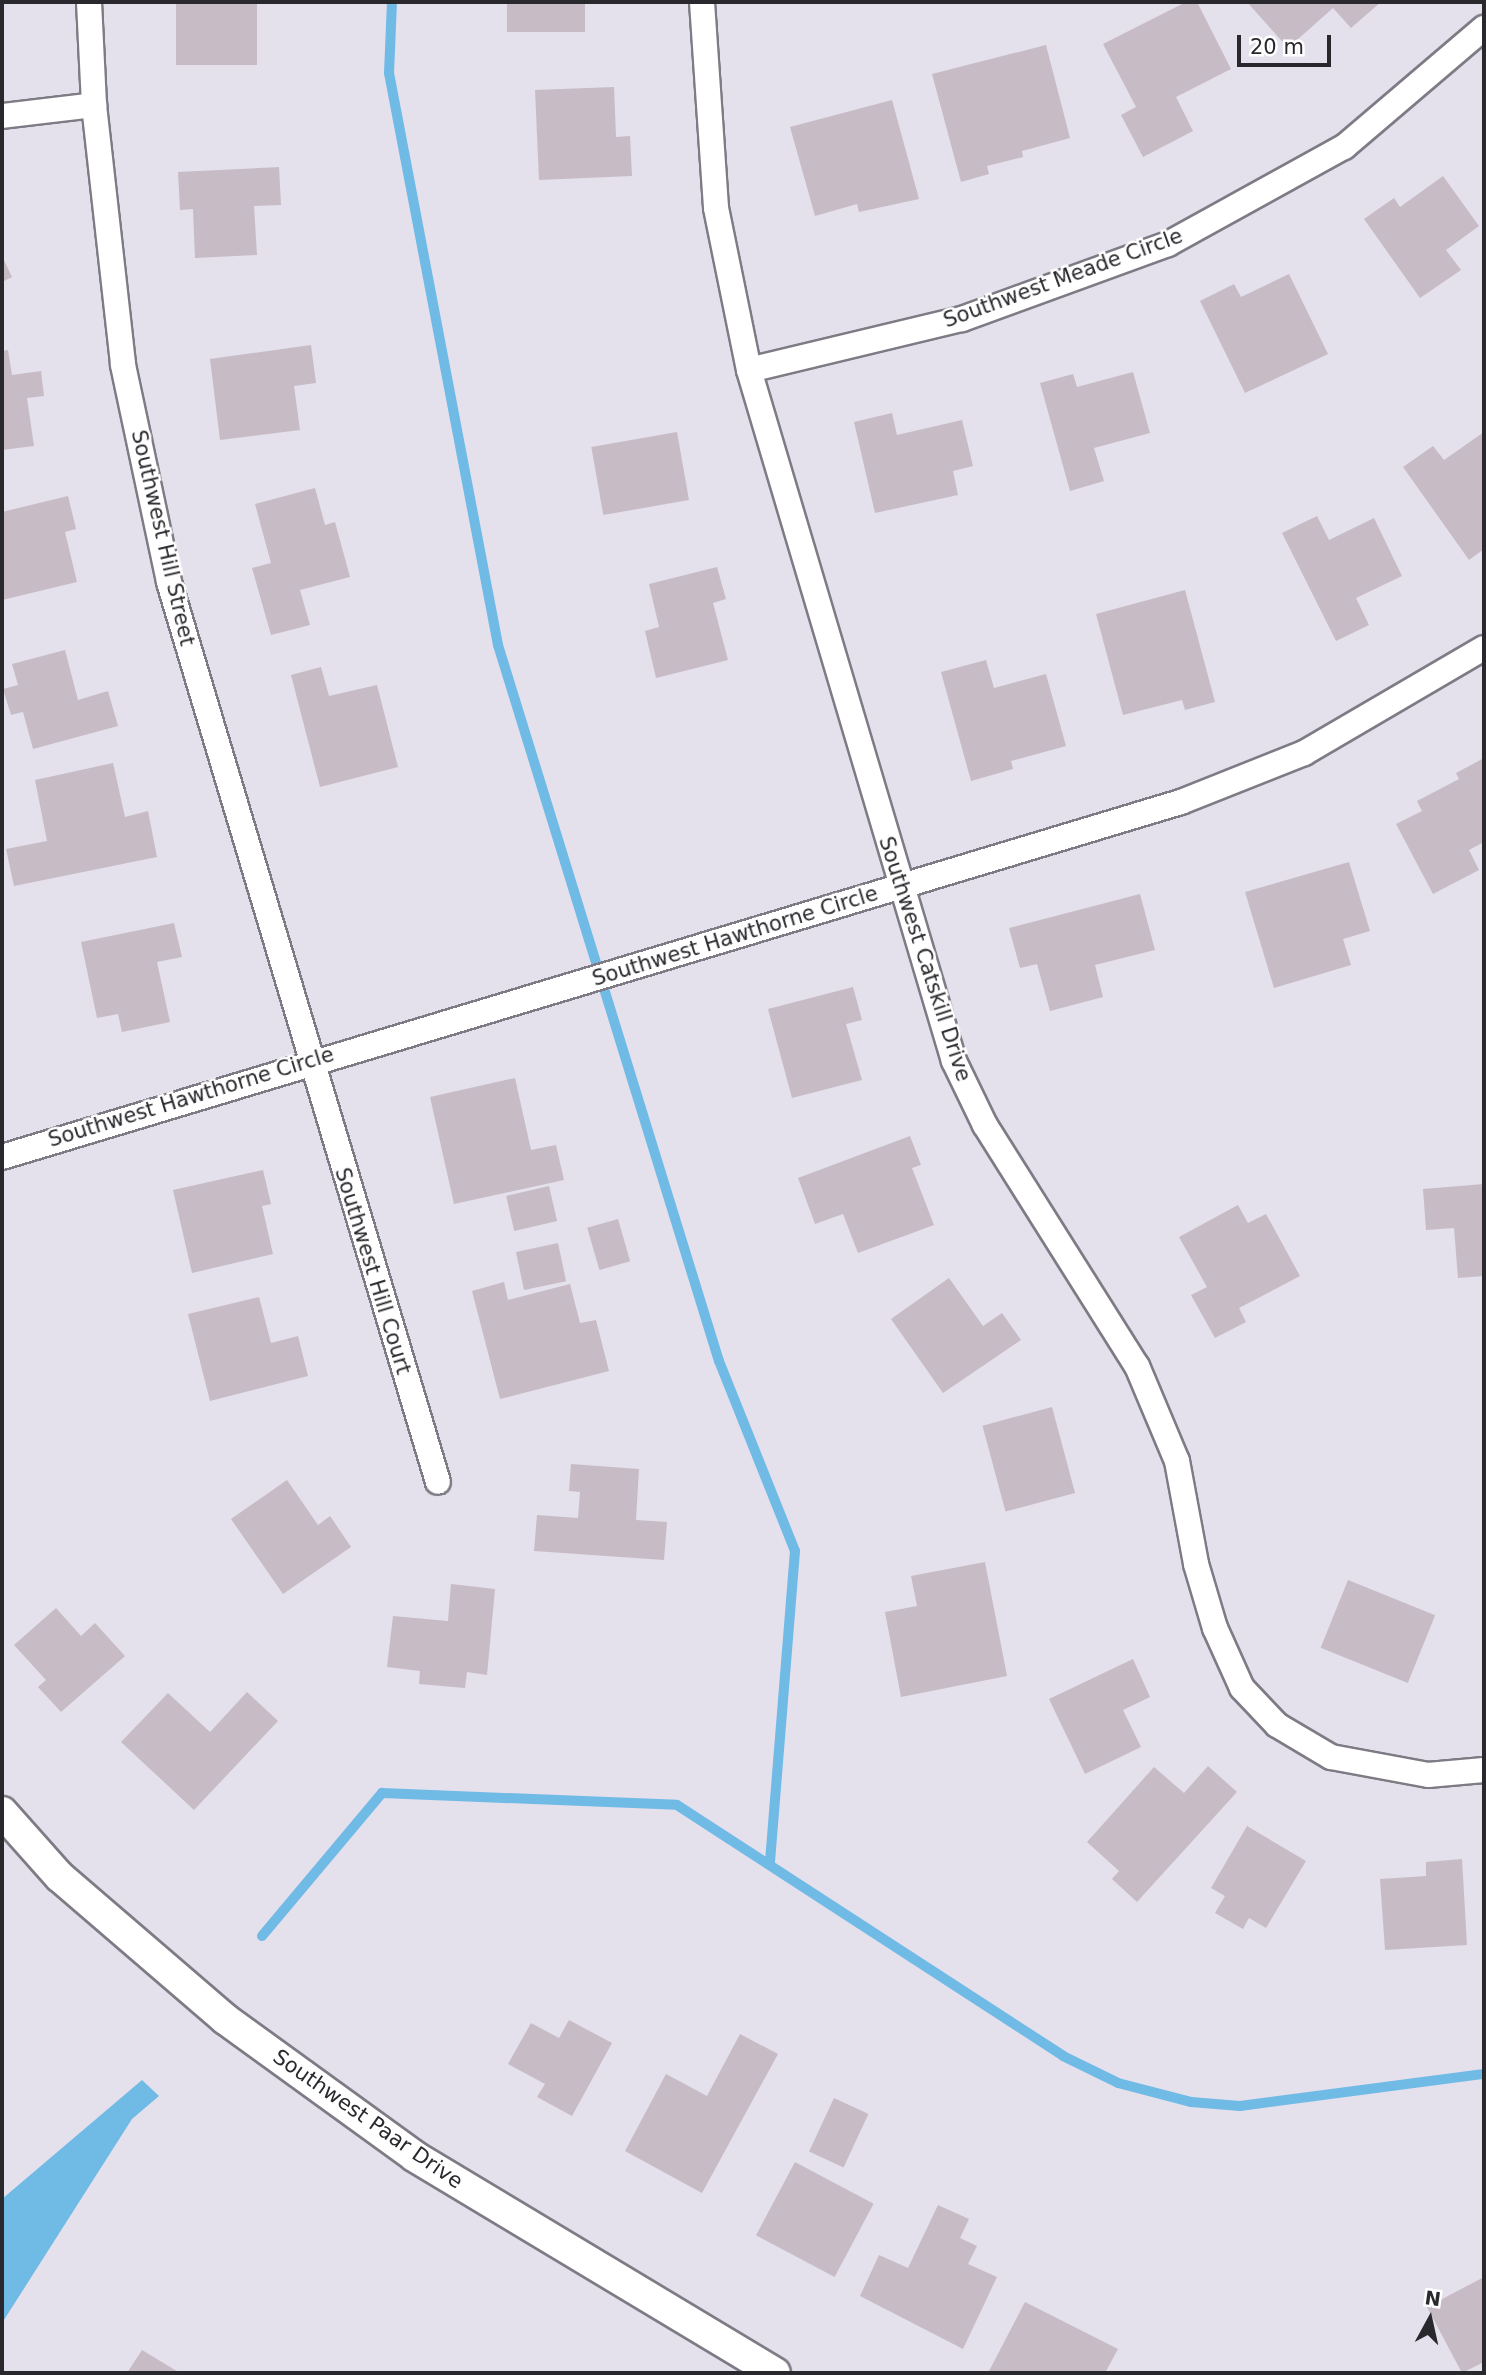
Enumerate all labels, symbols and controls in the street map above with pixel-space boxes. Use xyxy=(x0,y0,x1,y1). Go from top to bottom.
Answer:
scale bar xyxy=(1241,21,1336,65)
text: 20 m xyxy=(1250,35,1304,59)
street label: Southwest Meade Circle xyxy=(940,223,1186,333)
street label: Southwest Hill Street xyxy=(126,428,200,648)
street label: Southwest Catskill Drive xyxy=(873,833,977,1085)
street label: Southwest Hawthorne Circle xyxy=(589,880,881,992)
street label: Southwest Hawthorne Circle xyxy=(45,1041,337,1153)
street label: Southwest Hill Court xyxy=(330,1165,416,1377)
street label: Southwest Paar Drive xyxy=(268,2044,468,2194)
north arrow xyxy=(1395,2284,1465,2354)
text: N xyxy=(1424,2286,1442,2310)

